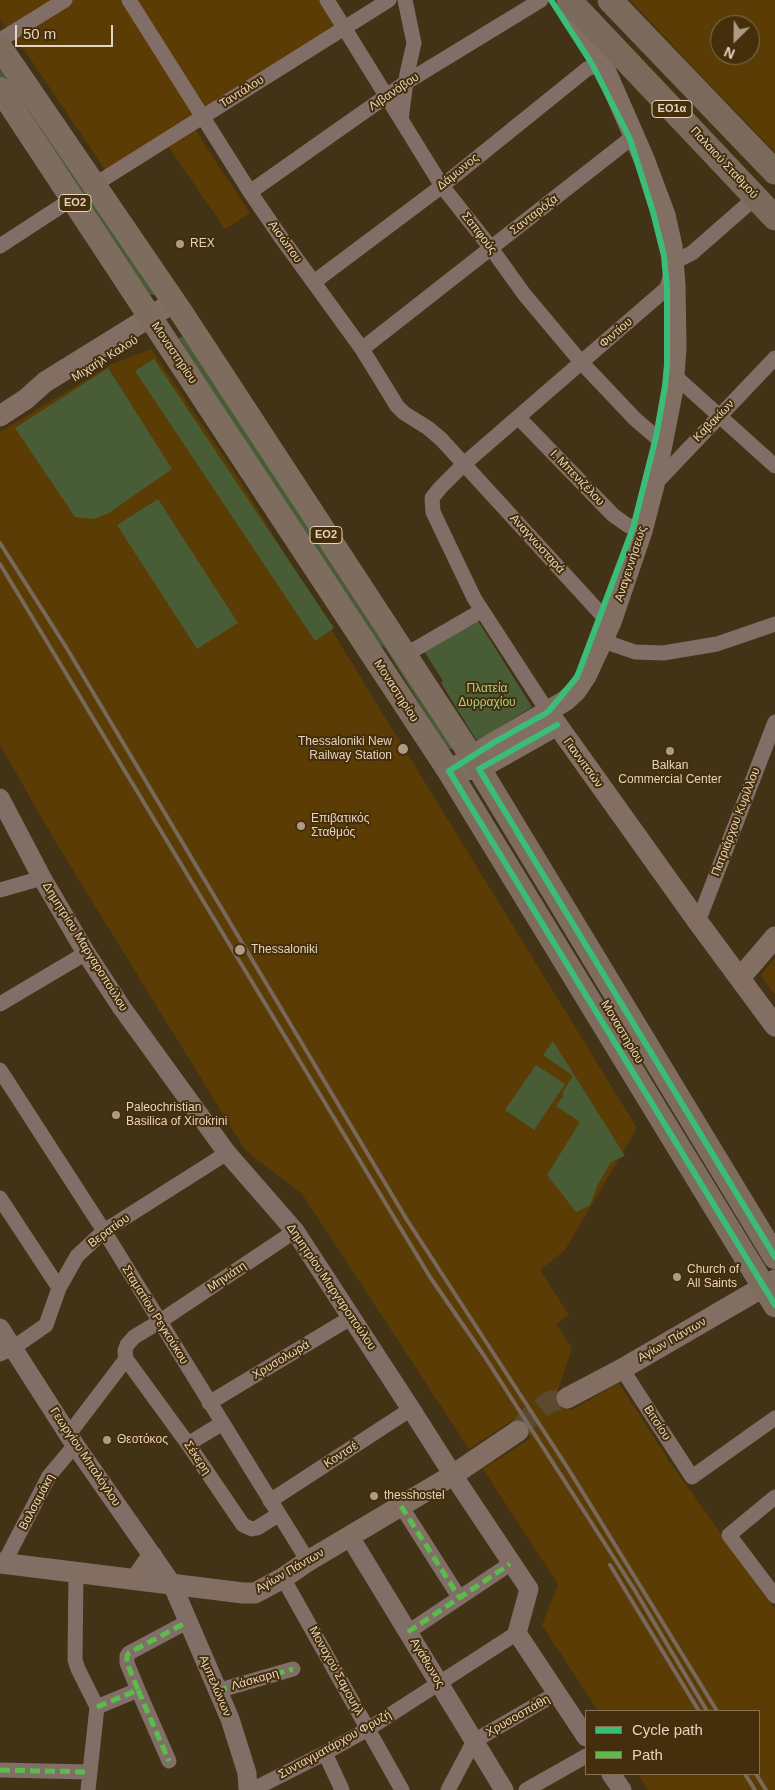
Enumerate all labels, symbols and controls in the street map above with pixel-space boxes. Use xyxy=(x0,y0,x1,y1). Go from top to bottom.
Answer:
scale bar xyxy=(18,15,115,47)
north arrow xyxy=(710,15,760,65)
text: 50 m xyxy=(23,25,56,42)
text: N xyxy=(722,44,737,62)
street label: Λιβανόβου xyxy=(366,70,422,114)
street label: Ταντάλου xyxy=(217,73,267,111)
road number: ΕΟ1α xyxy=(652,100,692,118)
street label: Παλαιού Σταθμού xyxy=(687,124,761,202)
street label: Δάμωνος xyxy=(434,151,482,193)
street label: Σανταρόζα xyxy=(507,192,561,238)
road number: ΕΟ2 xyxy=(59,194,91,212)
street label: Σαπφούς xyxy=(458,209,500,257)
street label: Αισώπου xyxy=(265,218,305,266)
place label: REX xyxy=(190,237,215,251)
marker: REX xyxy=(174,238,186,250)
street label: Φιντίου xyxy=(597,315,635,351)
street label: Μοναστηρίου xyxy=(148,319,200,387)
street label: Μιχαήλ Καλού xyxy=(69,333,141,385)
street label: Καβακίων xyxy=(691,397,737,445)
street label: Ι. Μπενιζέλου xyxy=(547,447,607,509)
street label: Αναγνωσταρά xyxy=(507,511,567,577)
street label: Αναγεννήσεως xyxy=(612,524,650,604)
road number: ΕΟ2 xyxy=(310,526,342,544)
street label: Μοναστηρίου xyxy=(371,657,421,725)
park label: Πλατεία Δυρραχίου xyxy=(458,682,516,710)
place label: Thessaloniki New Railway Station xyxy=(298,735,392,763)
street label: Γιαννιτσών xyxy=(560,735,606,791)
marker: Thessaloniki New Railway Station xyxy=(396,742,410,756)
marker: Balkan Commercial Center xyxy=(664,745,676,757)
place label: Balkan Commercial Center xyxy=(618,759,722,787)
street label: Πατριάρχου Κυρίλλου xyxy=(709,766,763,878)
place label: Επιβατικός Σταθμός xyxy=(311,812,370,840)
marker: Επιβατικός Σταθμός xyxy=(295,820,307,832)
street label: Δημητρίου Μαργαροπούλου xyxy=(39,880,131,1014)
marker: Thessaloniki xyxy=(233,943,247,957)
place label: Thessaloniki xyxy=(251,943,318,957)
street label: Μοναστηρίου xyxy=(598,998,646,1066)
place label: Paleochristian Basilica of Xirokrini xyxy=(126,1101,227,1129)
marker: Paleochristian Basilica of Xirokrini xyxy=(110,1109,122,1121)
street label: Βερατίου xyxy=(85,1211,133,1251)
street label: Δημητρίου Μαργαροπούλου xyxy=(283,1221,379,1353)
street label: Μηνιάτη xyxy=(205,1259,249,1295)
street label: Σταματίου Ρεγκούκου xyxy=(119,1263,191,1367)
place label: Church of All Saints xyxy=(687,1263,739,1291)
marker: Church of All Saints xyxy=(671,1271,683,1283)
street label: Αγίων Πάντων xyxy=(635,1315,709,1365)
street label: Χρυσολωρά xyxy=(250,1337,312,1383)
street label: Βιτσίου xyxy=(640,1403,674,1443)
street label: Γεωργίου Μπαλόγλου xyxy=(47,1405,123,1509)
place label: Θεοτόκος xyxy=(117,1433,168,1447)
marker: Θεοτόκος xyxy=(101,1434,113,1446)
street label: Σέκερη xyxy=(181,1438,213,1478)
street label: Κοντσέ xyxy=(321,1439,361,1471)
street label: Βαλσαμάκη xyxy=(16,1471,58,1533)
place label: thesshostel xyxy=(384,1489,445,1503)
marker: thesshostel xyxy=(368,1490,380,1502)
street label: Αγίων Πάντων xyxy=(253,1546,327,1596)
street label: Μοναχού Σαμουήλ xyxy=(306,1624,366,1718)
street label: Αγάθωνος xyxy=(407,1636,447,1690)
street label: Αμπελώνων xyxy=(196,1653,234,1719)
street label: Λάσκαρη xyxy=(230,1666,280,1694)
street label: Χρυσοσπάθη xyxy=(484,1692,552,1740)
street label: Συνταγματάρχου Φρυζή xyxy=(276,1708,394,1782)
legend xyxy=(585,1710,760,1775)
text: Cycle path xyxy=(632,1721,703,1738)
text: Path xyxy=(632,1746,663,1763)

